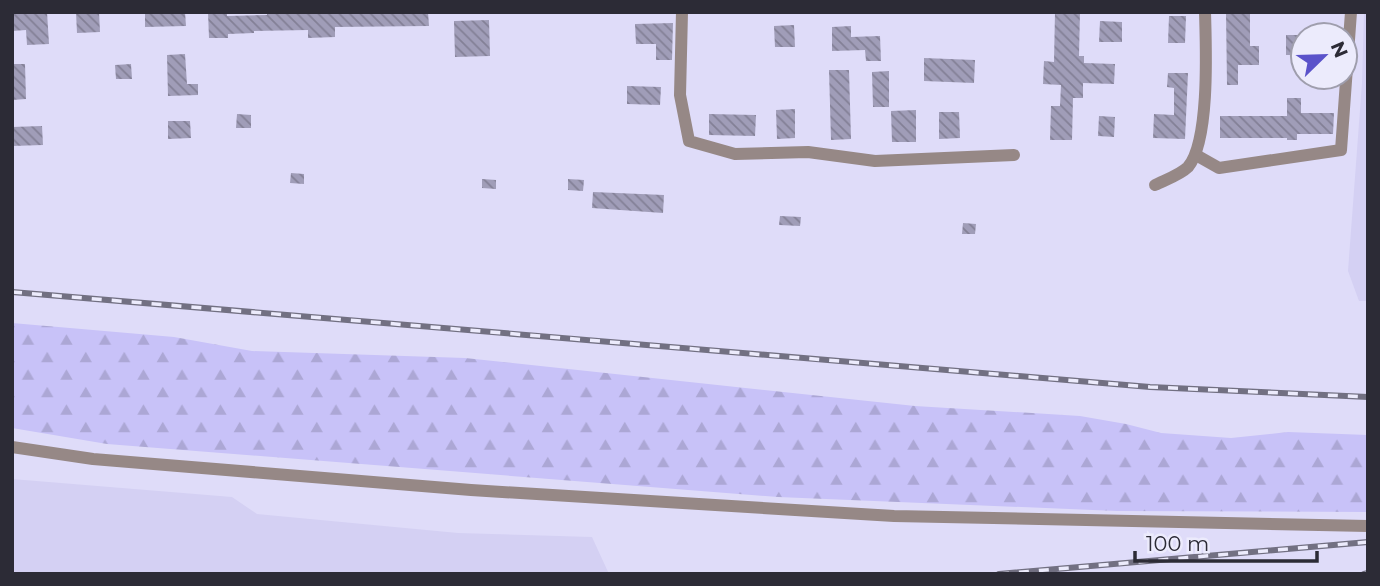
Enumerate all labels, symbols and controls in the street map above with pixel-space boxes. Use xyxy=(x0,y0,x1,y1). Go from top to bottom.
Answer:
north arrow xyxy=(1289,21,1359,91)
text: N xyxy=(1326,38,1353,61)
scale bar xyxy=(1135,520,1317,564)
text: 100 m xyxy=(1146,531,1209,556)

